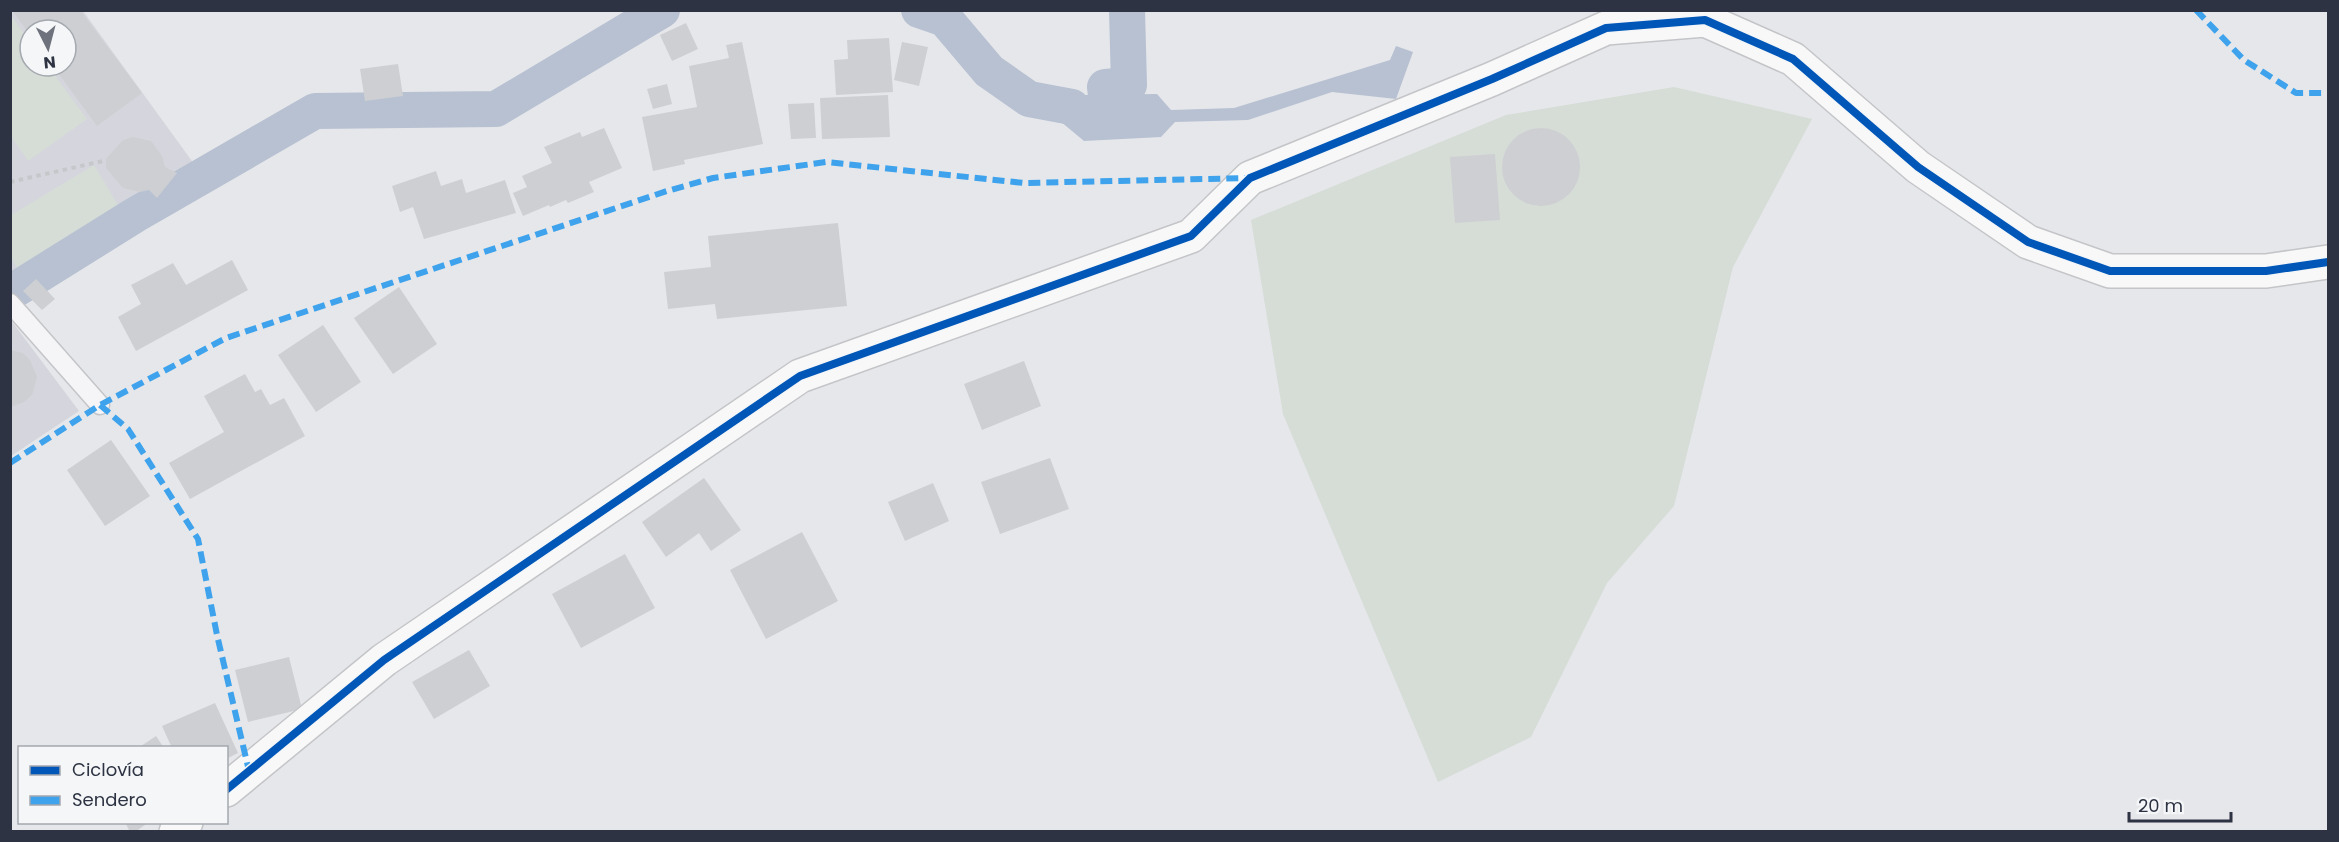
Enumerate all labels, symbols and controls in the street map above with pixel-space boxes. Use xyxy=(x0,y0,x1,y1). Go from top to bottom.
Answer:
north arrow xyxy=(18,18,78,78)
text: N xyxy=(42,50,57,74)
legend xyxy=(18,746,228,824)
text: Ciclovía xyxy=(72,757,144,782)
scale bar xyxy=(2129,785,2231,823)
text: Sendero xyxy=(72,787,147,812)
text: 20 m xyxy=(2138,793,2183,818)

